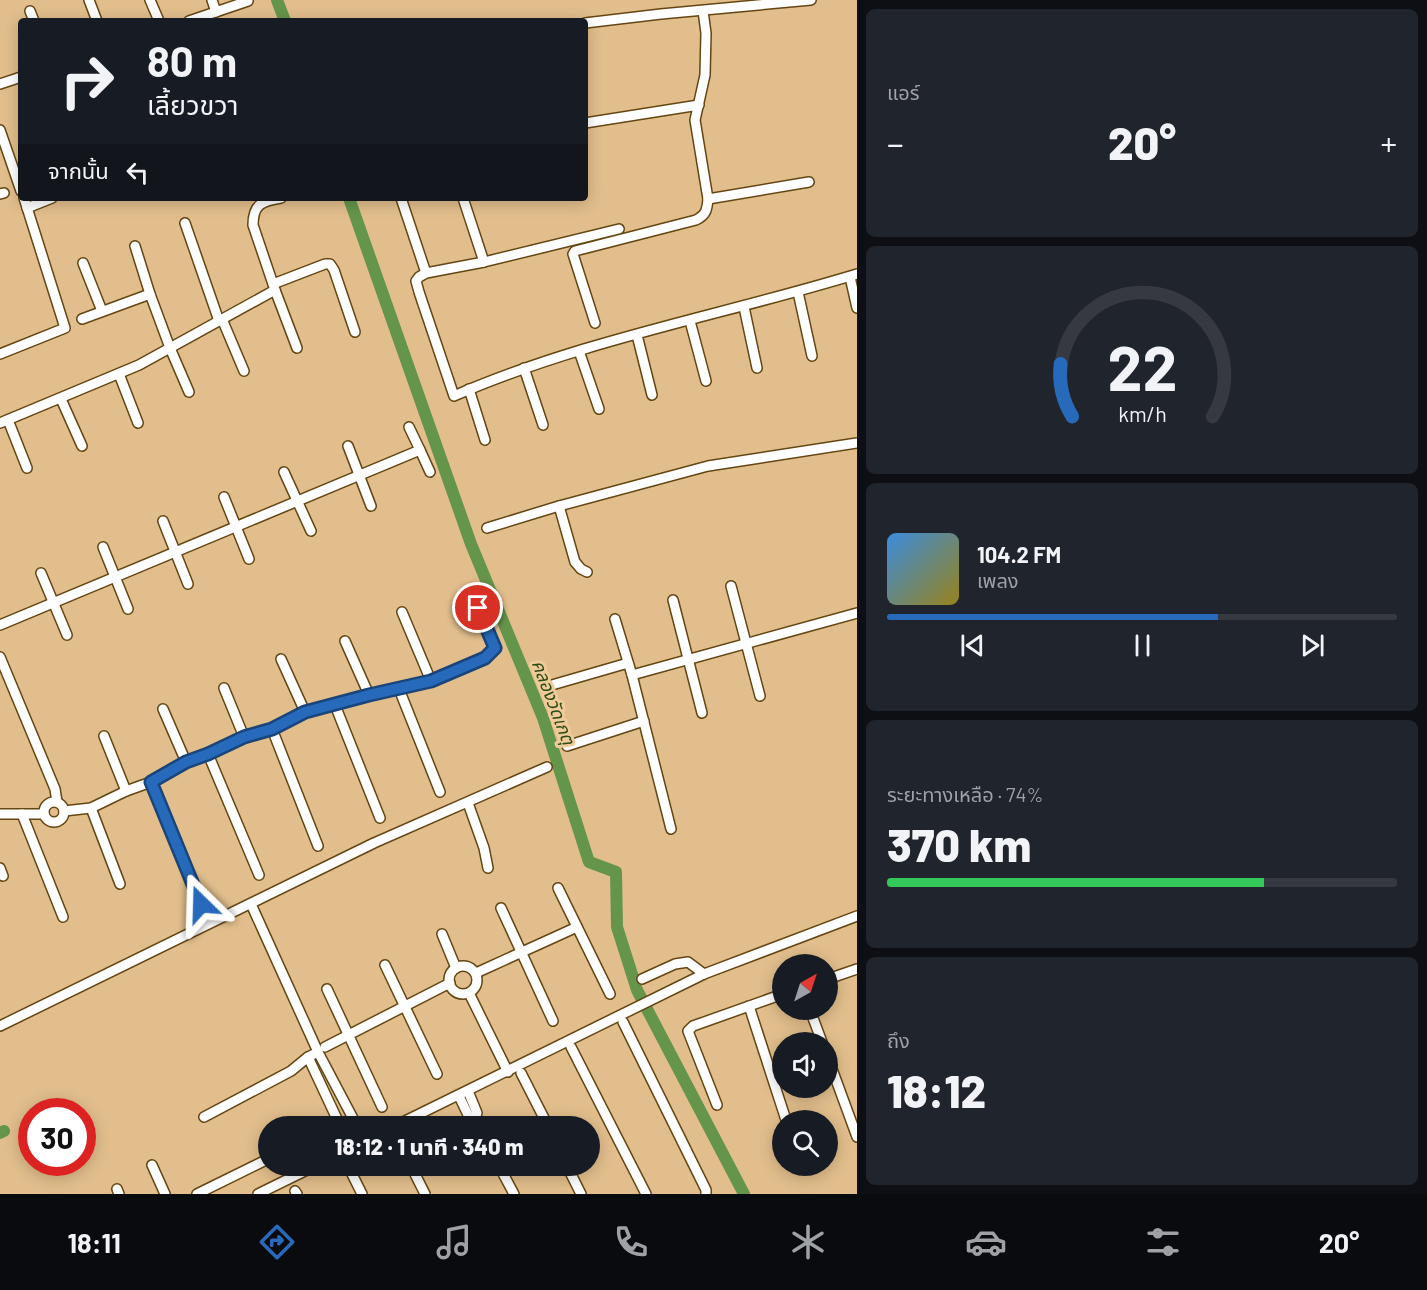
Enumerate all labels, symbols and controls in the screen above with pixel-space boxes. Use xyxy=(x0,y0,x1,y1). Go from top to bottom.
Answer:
text: 80 m xyxy=(147,35,237,85)
icon: right xyxy=(48,42,126,120)
text: แอร์ xyxy=(887,80,919,104)
text: เลี้ยวขวา xyxy=(147,88,238,120)
text: 20° xyxy=(1108,115,1176,169)
text: − xyxy=(887,123,904,163)
text: + xyxy=(1381,123,1397,163)
icon: left xyxy=(121,156,154,189)
text: จากนั้น xyxy=(48,157,109,183)
text: 22 xyxy=(1107,329,1177,403)
text: km/h xyxy=(1118,401,1166,426)
text: 104.2 FM xyxy=(977,541,1061,567)
text: เพลง xyxy=(977,568,1019,592)
pin xyxy=(452,582,503,633)
icon: arrive xyxy=(461,591,494,624)
icon: previous xyxy=(956,629,989,662)
icon: pause xyxy=(1126,629,1159,662)
icon: next xyxy=(1296,629,1329,662)
water label: คลองวัดเกตุ xyxy=(527,657,581,749)
text: ระยะทางเหลือ · 74% xyxy=(887,782,1043,806)
text: 370 km xyxy=(887,817,1031,871)
position arrow xyxy=(169,872,233,936)
north arrow xyxy=(772,954,838,1020)
map controls xyxy=(772,954,838,1176)
text: ถึง xyxy=(887,1028,910,1052)
button: sound xyxy=(772,1032,838,1098)
text: 18:12 xyxy=(887,1063,986,1117)
speed limit sign: 30 xyxy=(18,1098,96,1176)
button: search xyxy=(772,1110,838,1176)
text: 18:12 · 1 นาที · 340 m xyxy=(335,1133,523,1159)
icon: directions xyxy=(256,1221,298,1263)
icon: music xyxy=(433,1221,475,1263)
icon: phone xyxy=(610,1221,652,1263)
icon: climate xyxy=(787,1221,829,1263)
icon: car xyxy=(965,1221,1007,1263)
icon: filters xyxy=(1142,1221,1184,1263)
text: 18:11 xyxy=(68,1226,121,1258)
text: 20° xyxy=(1319,1226,1359,1258)

